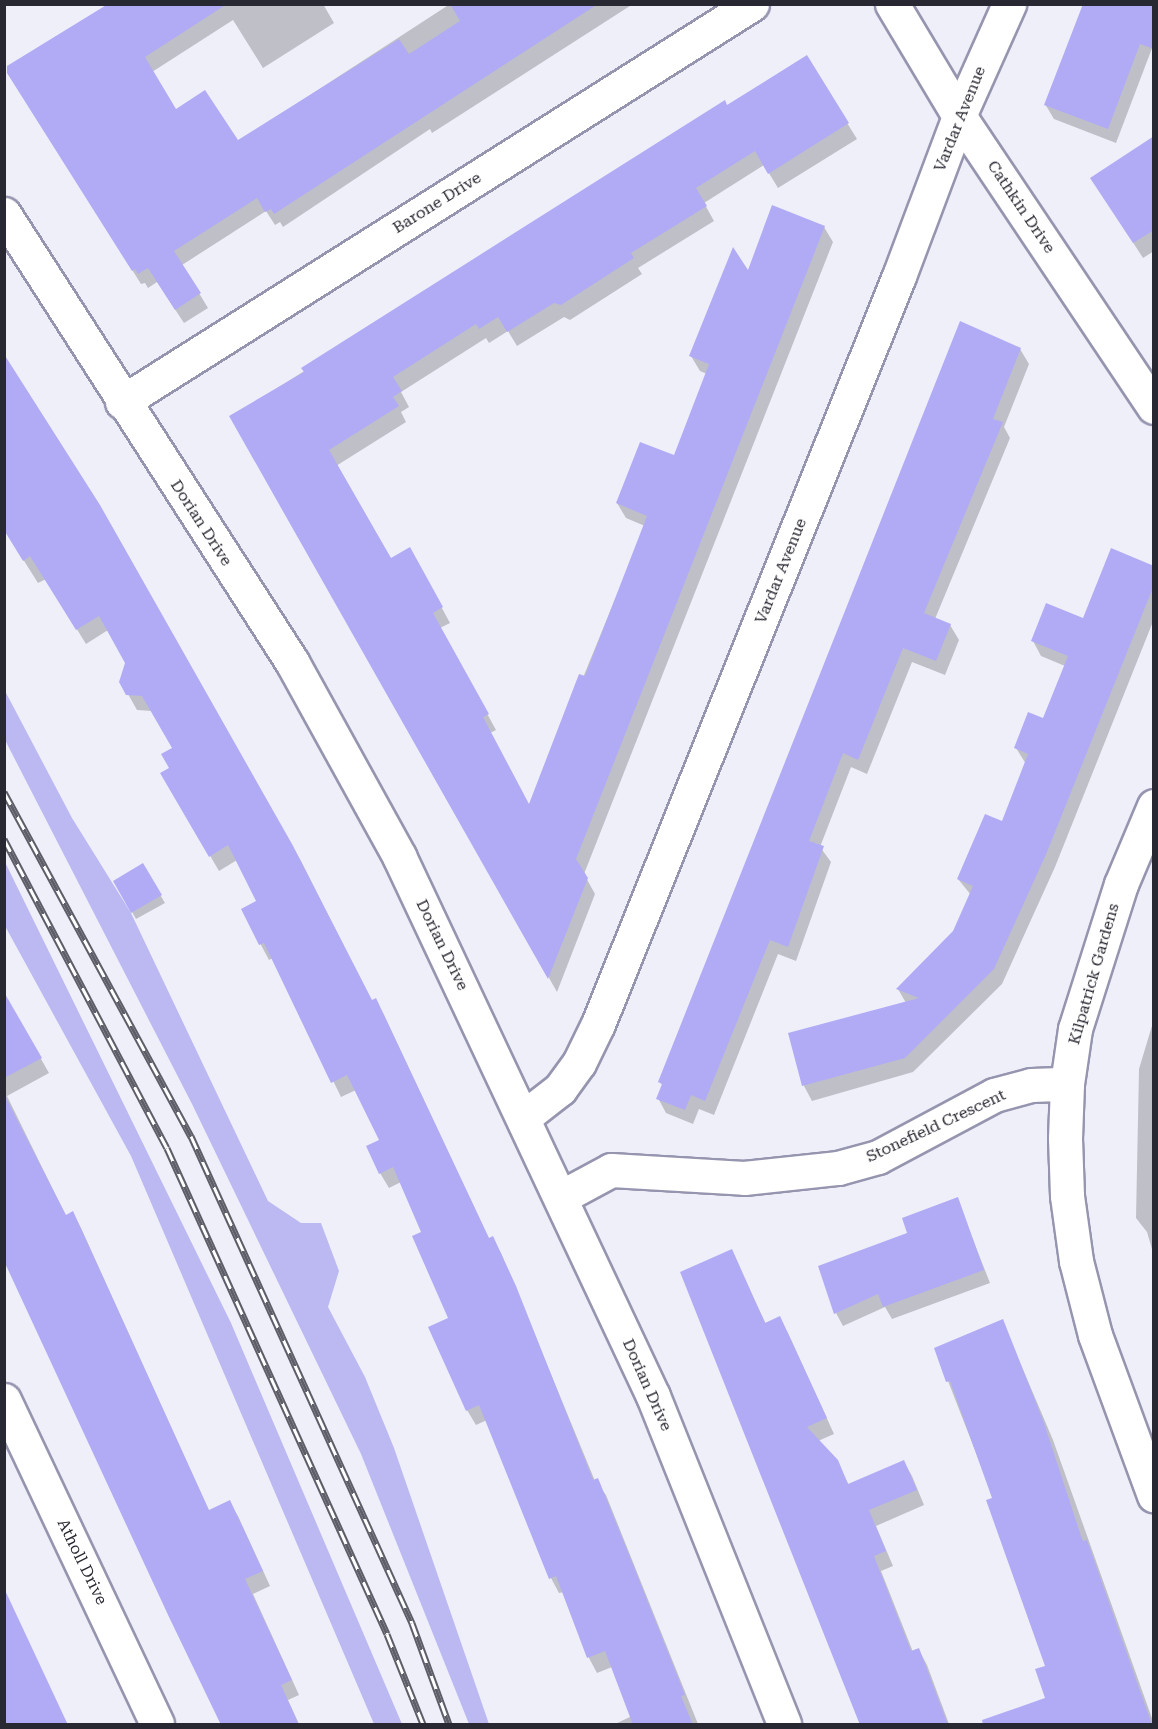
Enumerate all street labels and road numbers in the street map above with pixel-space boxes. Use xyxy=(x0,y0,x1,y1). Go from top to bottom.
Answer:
street label: Vardar Avenue xyxy=(930,63,990,175)
street label: Cathkin Drive xyxy=(983,157,1059,257)
street label: Barone Drive xyxy=(389,168,485,238)
street label: Dorian Drive xyxy=(166,476,236,570)
street label: Vardar Avenue xyxy=(751,515,811,627)
street label: Dorian Drive xyxy=(412,896,472,994)
street label: Kilpatrick Gardens xyxy=(1065,901,1123,1047)
street label: Stonefield Crescent xyxy=(863,1085,1009,1167)
street label: Dorian Drive xyxy=(618,1336,676,1434)
street label: Atholl Drive xyxy=(53,1516,111,1608)

